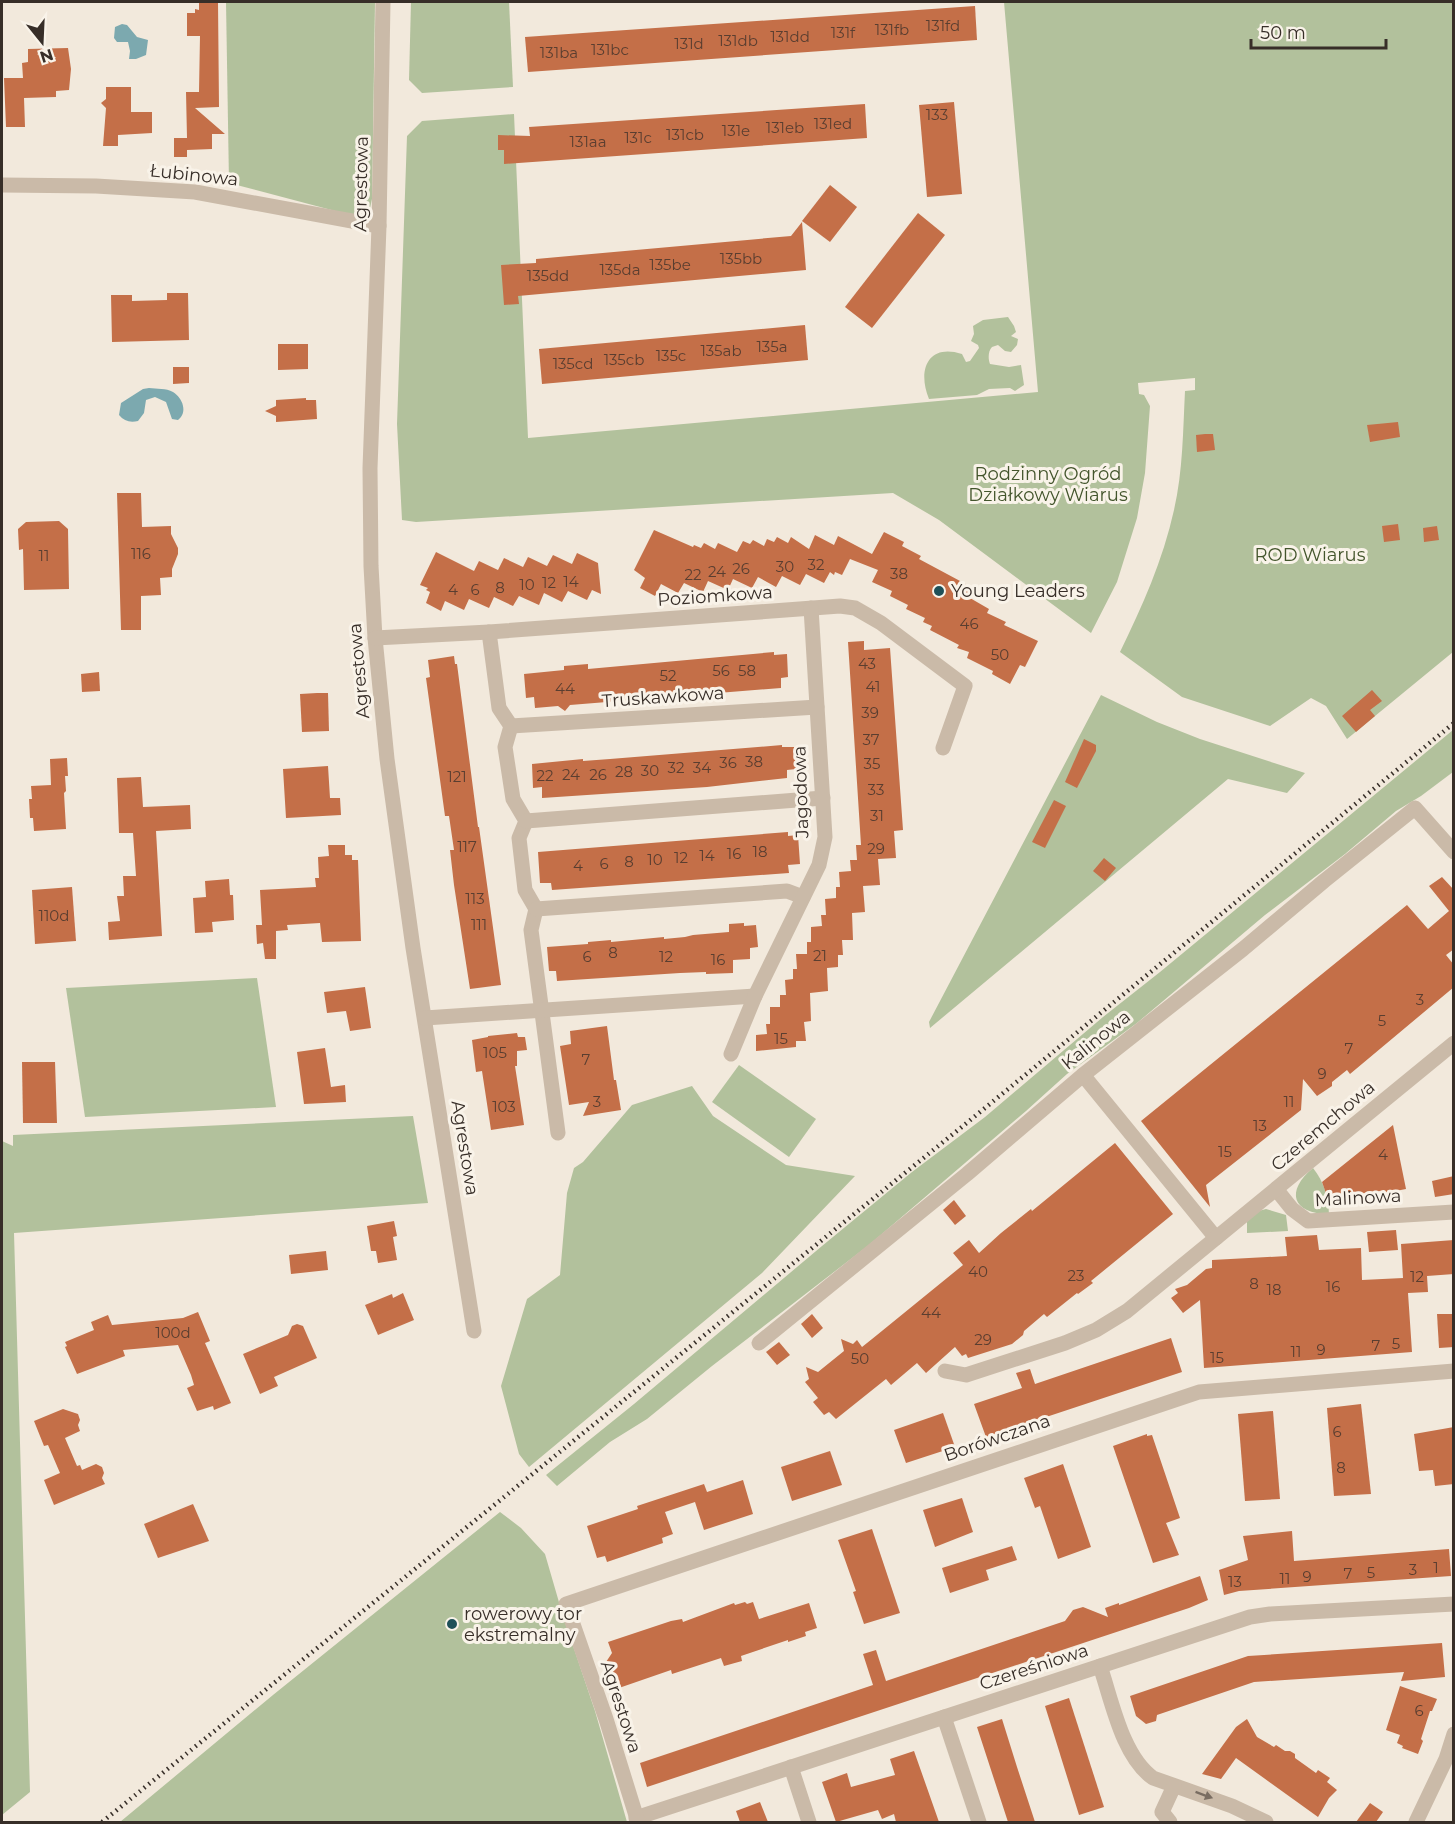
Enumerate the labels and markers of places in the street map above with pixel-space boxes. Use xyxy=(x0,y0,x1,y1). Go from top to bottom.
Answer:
place label: Young Leaders xyxy=(951,580,1085,602)
marker: Young Leaders xyxy=(932,584,946,598)
place label: rowerowy tor ekstremalny xyxy=(464,1603,582,1646)
marker: rowerowy tor ekstremalny xyxy=(445,1617,459,1631)

